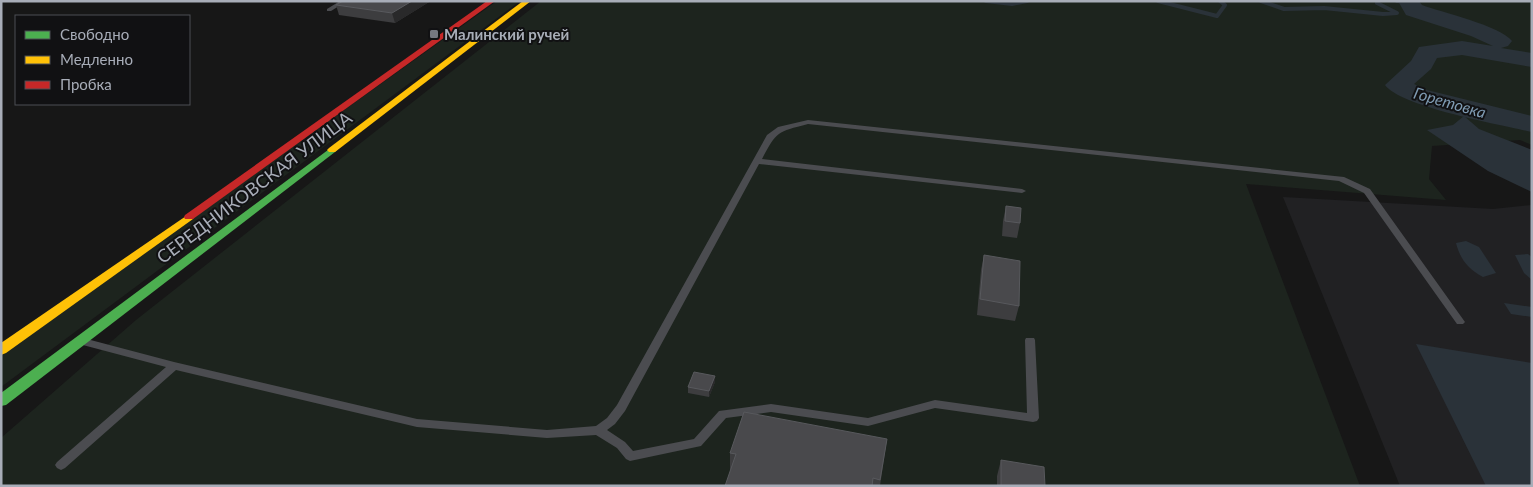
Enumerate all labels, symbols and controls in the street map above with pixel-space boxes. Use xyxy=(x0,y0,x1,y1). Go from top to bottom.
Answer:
legend xyxy=(15,15,190,105)
text: Свободно xyxy=(60,25,129,43)
place label: Малинский ручей xyxy=(444,25,569,43)
marker: Малинский ручей xyxy=(428,28,440,40)
text: Медленно xyxy=(60,50,133,68)
text: Пробка xyxy=(60,75,112,93)
water label: Горетовка xyxy=(1412,83,1488,121)
street label: СЕРЕДНИКОВСКАЯ УЛИЦА xyxy=(152,106,357,268)

